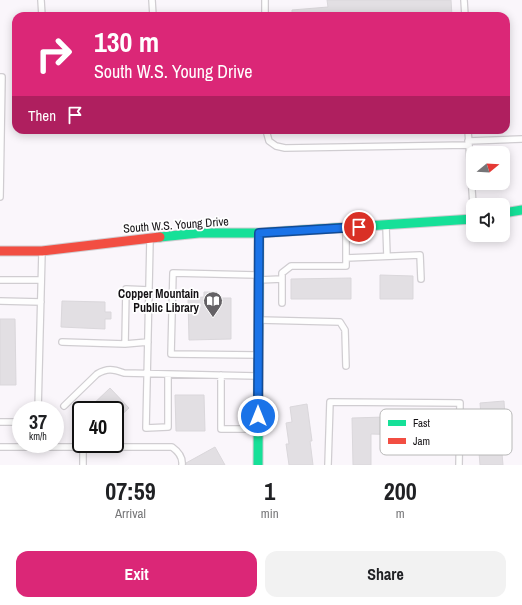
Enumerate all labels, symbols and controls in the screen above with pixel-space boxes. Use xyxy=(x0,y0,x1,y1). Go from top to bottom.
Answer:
text: 130 m xyxy=(94,23,159,61)
icon: right xyxy=(28,28,80,80)
text: South W.S. Young Drive xyxy=(94,59,253,84)
icon: arrive xyxy=(64,104,86,126)
text: Then xyxy=(28,105,56,126)
north arrow xyxy=(466,146,510,190)
map controls xyxy=(466,146,510,242)
button: sound xyxy=(466,198,510,242)
pin xyxy=(342,210,376,244)
street label: South W.S. Young Drive xyxy=(123,213,229,237)
icon: arrive xyxy=(348,216,370,238)
place label: Copper Mountain Public Library xyxy=(118,286,200,316)
library icon: Copper Mountain Public Library xyxy=(202,290,224,318)
position arrow xyxy=(237,395,279,437)
speed limit sign: 40 xyxy=(72,401,124,453)
text: 37 xyxy=(29,408,47,435)
legend xyxy=(380,409,512,455)
text: Fast xyxy=(413,416,431,430)
text: km/h xyxy=(29,430,47,443)
text: Jam xyxy=(413,434,430,448)
text: 07:59 xyxy=(105,475,156,507)
text: 1 xyxy=(264,475,275,507)
text: 200 xyxy=(384,475,417,507)
text: Arrival xyxy=(115,505,146,522)
text: min xyxy=(261,505,279,522)
text: m xyxy=(396,505,405,522)
button: Exit xyxy=(16,551,257,597)
button: Share xyxy=(265,551,506,597)

